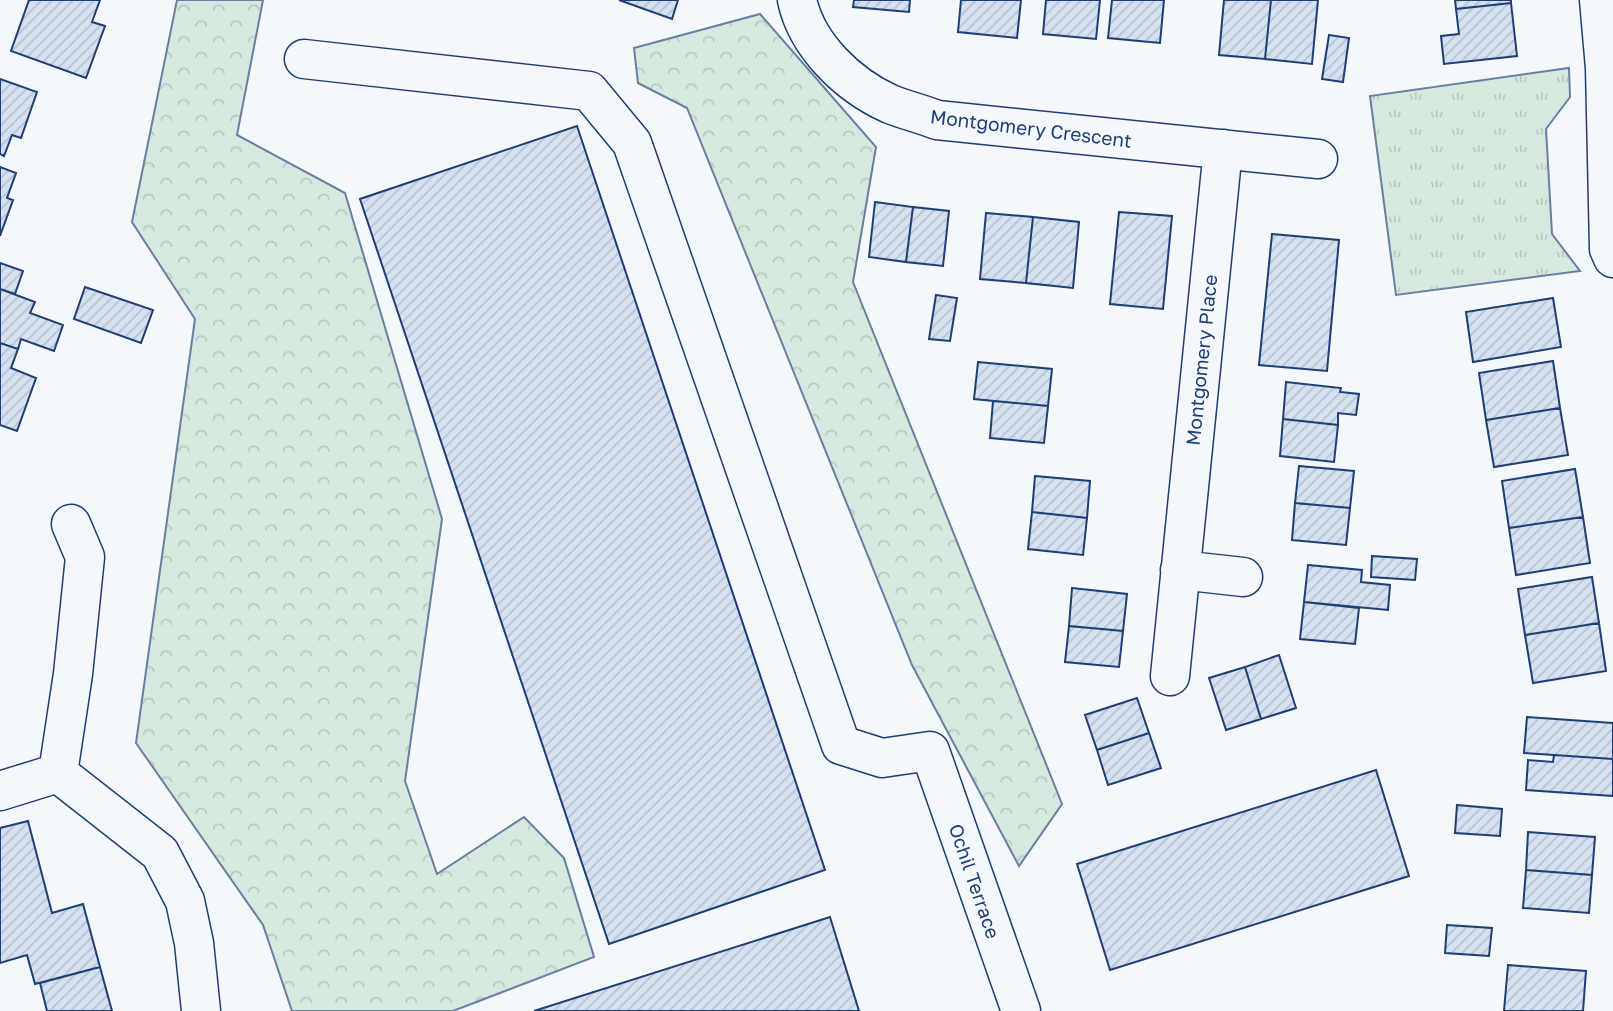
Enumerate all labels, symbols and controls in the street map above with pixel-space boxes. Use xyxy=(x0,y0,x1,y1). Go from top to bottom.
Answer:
street label: Montgomery Crescent xyxy=(929,104,1133,152)
street label: Montgomery Place xyxy=(1181,273,1221,447)
street label: Ochil Terrace xyxy=(945,821,1005,941)

